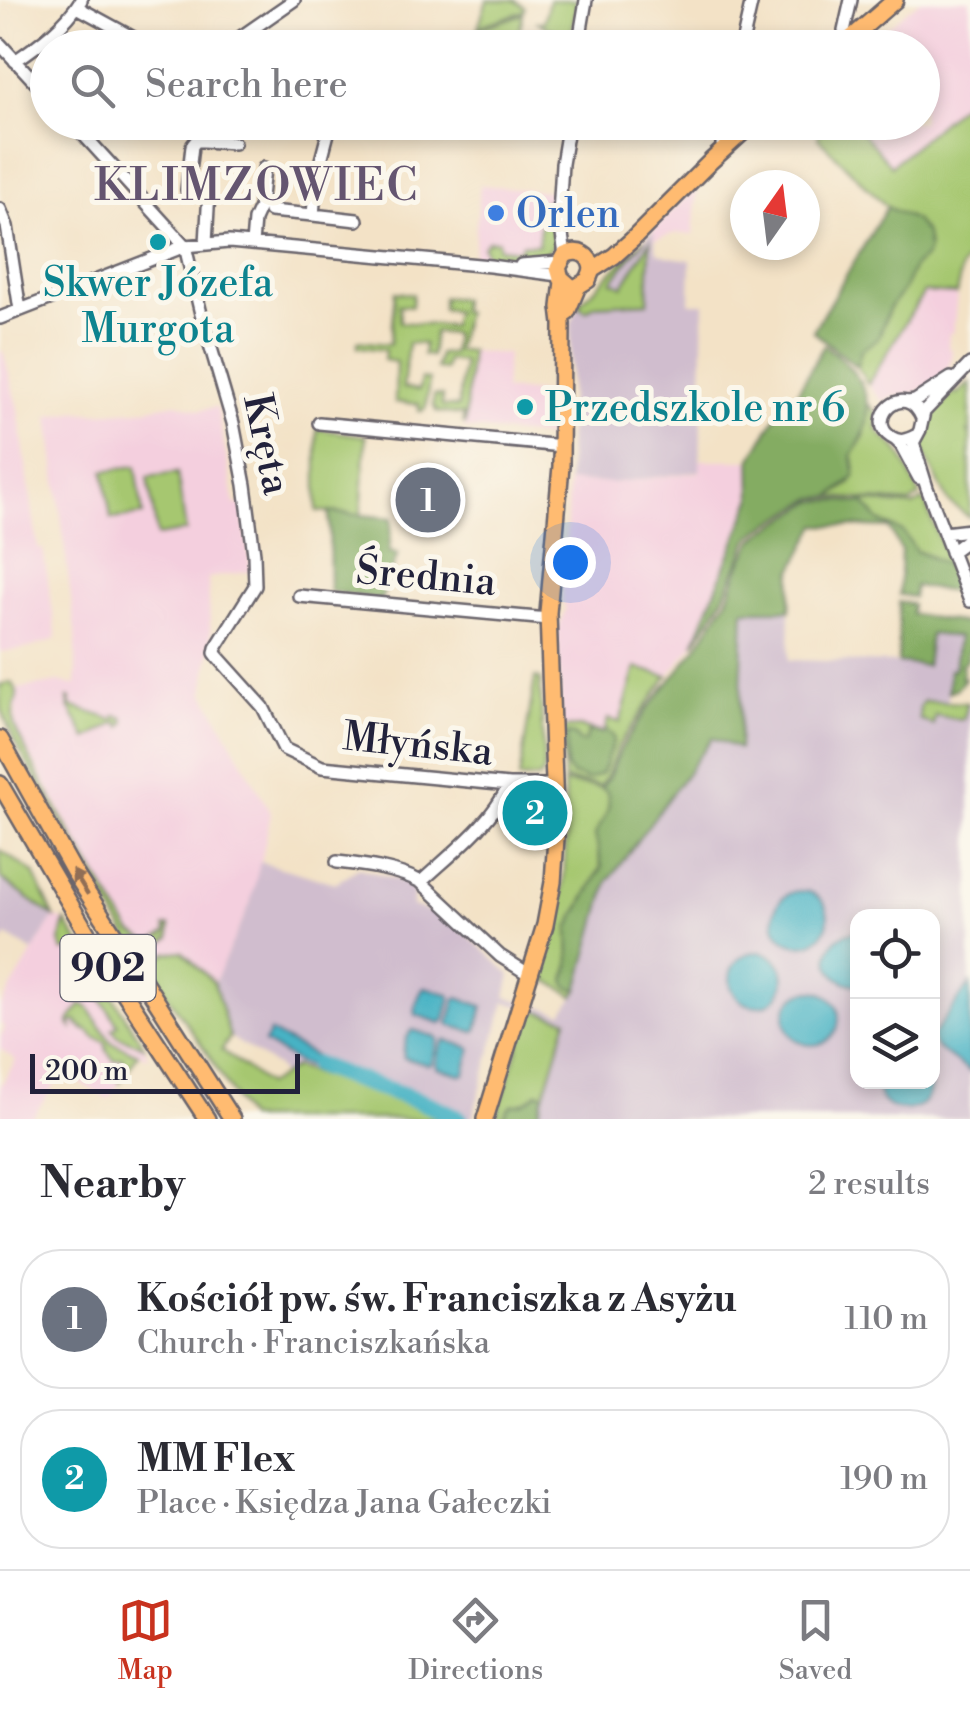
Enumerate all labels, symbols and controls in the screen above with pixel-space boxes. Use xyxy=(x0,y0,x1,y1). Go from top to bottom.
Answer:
search box xyxy=(30,30,940,140)
icon: search xyxy=(65,58,120,113)
text: Search here xyxy=(145,62,348,109)
district label: KLIMZOWIEC xyxy=(94,158,420,215)
north arrow xyxy=(730,170,820,260)
place label: Orlen xyxy=(516,190,620,240)
marker: Orlen xyxy=(485,202,507,224)
marker: Skwer Józefa Murgota xyxy=(147,231,169,253)
place label: Skwer Józefa Murgota xyxy=(43,259,274,356)
place label: Przedszkole nr 6 xyxy=(545,384,845,434)
street label: Kręta xyxy=(231,390,301,500)
marker: Przedszkole nr 6 xyxy=(514,396,536,418)
pin: 1 xyxy=(396,462,460,538)
your location xyxy=(545,537,596,588)
street label: Średnia xyxy=(354,543,499,608)
street label: Młyńska xyxy=(340,712,496,779)
pin: 2 xyxy=(502,776,568,850)
one-way arrow xyxy=(72,868,90,896)
map controls xyxy=(850,909,940,1089)
button: locate xyxy=(850,909,940,999)
road number: 902 xyxy=(61,935,156,1001)
button: layers xyxy=(850,999,940,1089)
scale bar xyxy=(30,1049,300,1094)
text: 200 m xyxy=(45,1054,128,1089)
text: Nearby xyxy=(40,1158,185,1211)
text: 2 results xyxy=(808,1164,930,1204)
text: Kościół pw. św. Franciszka z Asyżu xyxy=(137,1276,737,1323)
text: 1 xyxy=(67,1299,82,1339)
text: 110 m xyxy=(845,1299,928,1339)
text: Church · Franciszkańska xyxy=(137,1323,490,1363)
text: MM Flex xyxy=(137,1436,295,1483)
text: 2 xyxy=(64,1459,85,1499)
text: 190 m xyxy=(840,1459,928,1499)
text: Place · Księdza Jana Gałeczki xyxy=(137,1483,552,1523)
tab: Map xyxy=(118,1593,173,1688)
tab: Directions xyxy=(408,1593,543,1688)
tab: Saved xyxy=(779,1593,852,1688)

